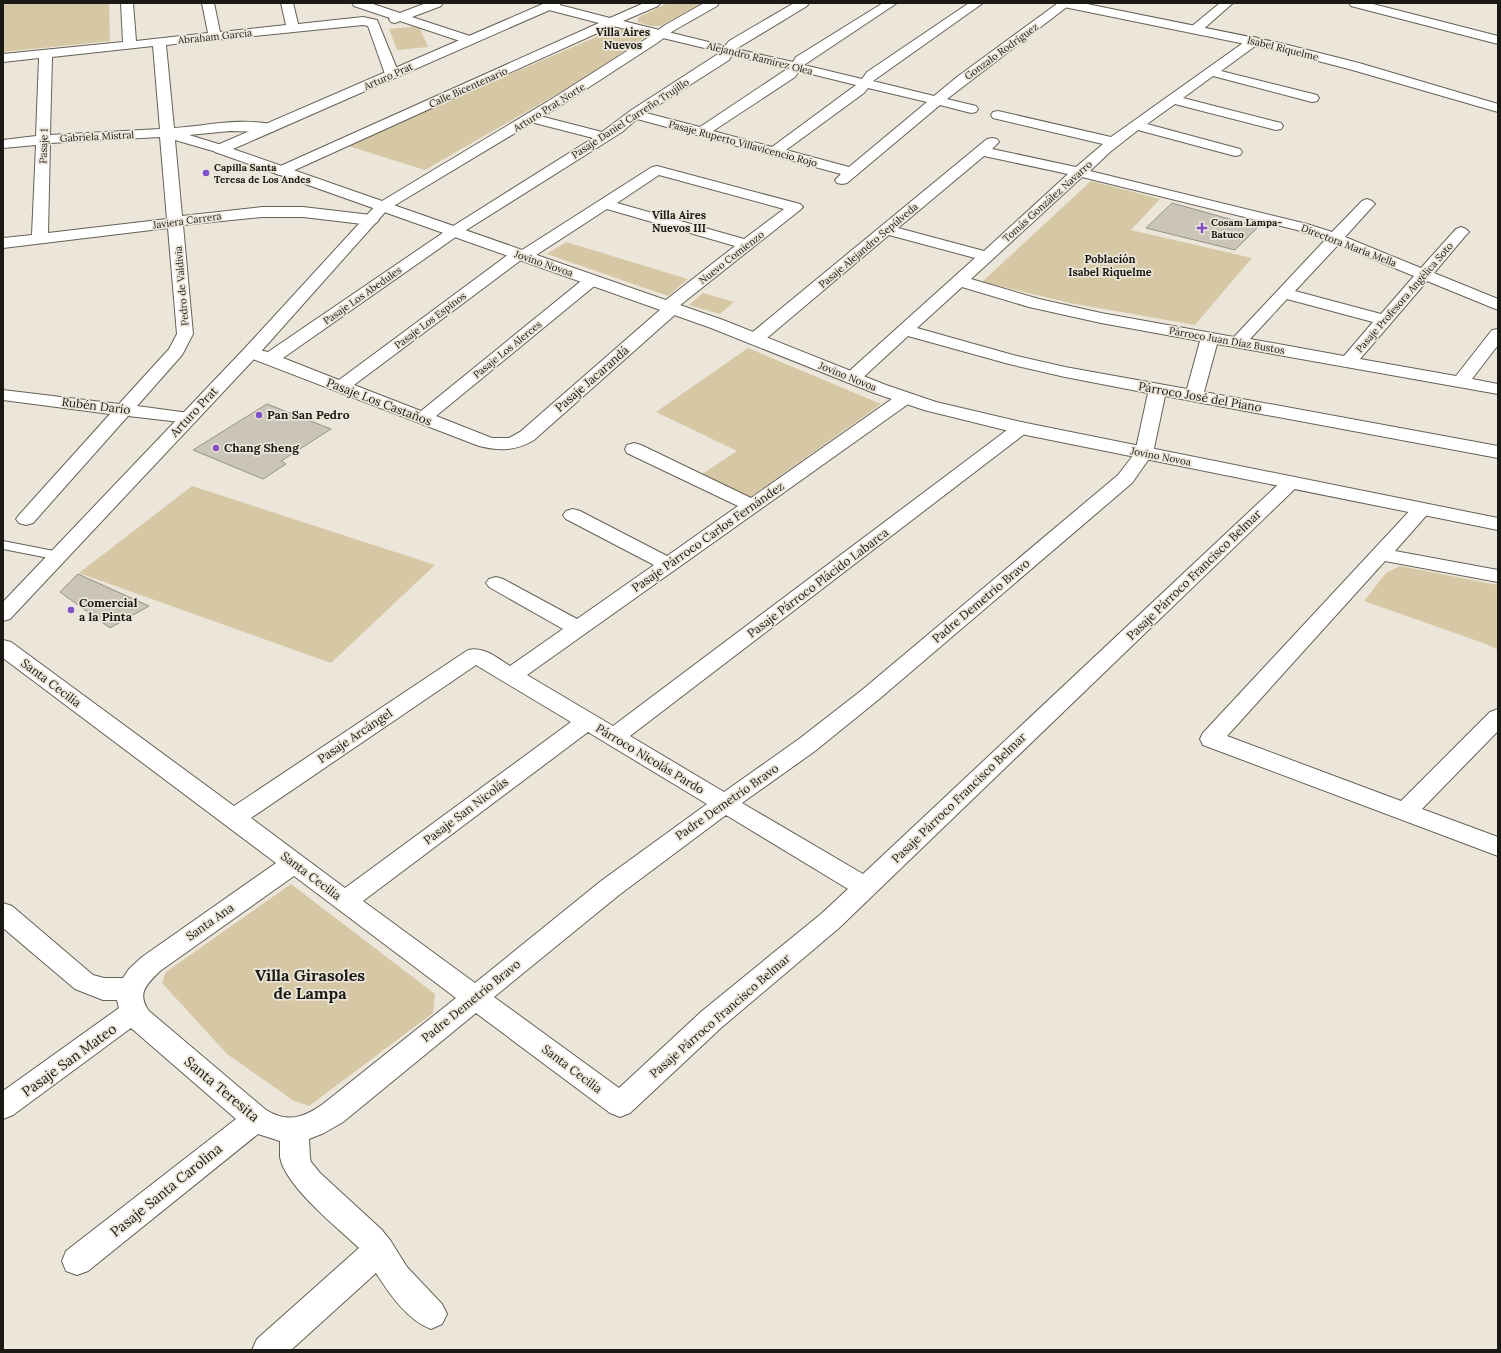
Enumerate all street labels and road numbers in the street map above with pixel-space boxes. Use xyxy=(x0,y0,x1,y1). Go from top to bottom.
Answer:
street label: Gonzalo Rodríguez xyxy=(962,20,1041,83)
street label: Abraham García xyxy=(176,26,253,47)
street label: Isabel Riquelme xyxy=(1246,33,1320,64)
street label: Alejandro Ramírez Olea xyxy=(705,39,814,78)
street label: Arturo Prat xyxy=(361,60,415,93)
street label: Calle Bicentenario xyxy=(427,64,510,111)
street label: Pasaje Daniel Carreño Trujillo xyxy=(569,75,692,161)
street label: Arturo Prat Norte xyxy=(510,80,588,135)
street label: Pasaje Ruperto Villavicencio Rojo xyxy=(667,117,819,170)
street label: Pasaje 1 xyxy=(36,128,51,164)
street label: Gabriela Mistral xyxy=(60,128,135,145)
street label: Tomás González Navarro xyxy=(1000,158,1095,245)
street label: Pasaje Alejandro Sepúlveda xyxy=(816,200,921,291)
street label: Javiera Carrera xyxy=(151,209,222,232)
street label: Directora María Mella xyxy=(1299,221,1398,270)
street label: Nuevo Comienzo xyxy=(696,228,767,287)
street label: Pasaje Profesora Angélica Soto xyxy=(1353,239,1456,355)
street label: Pedro de Valdivia xyxy=(172,246,191,326)
street label: Jovino Novoa xyxy=(512,247,575,280)
street label: Pasaje Los Abedules xyxy=(321,263,404,327)
street label: Pasaje Los Espinos xyxy=(392,289,469,352)
street label: Pasaje Los Alerces xyxy=(470,318,545,381)
street label: Párroco Juan Díaz Bustos xyxy=(1168,324,1286,357)
street label: Pasaje Jacarandá xyxy=(552,342,632,415)
street label: Jovino Novoa xyxy=(816,359,879,394)
street label: Pasaje Los Castaños xyxy=(324,375,434,429)
street label: Párroco José del Piano xyxy=(1137,378,1263,415)
street label: Arturo Prat xyxy=(166,383,221,441)
street label: Rubén Darío xyxy=(61,394,131,417)
street label: Jovino Novoa xyxy=(1129,444,1192,469)
street label: Pasaje Párroco Carlos Fernández xyxy=(629,478,787,595)
street label: Pasaje Párroco Francisco Belmar xyxy=(1123,506,1265,643)
street label: Pasaje Párroco Plácido Labarca xyxy=(744,525,891,641)
street label: Padre Demetrio Bravo xyxy=(929,555,1033,646)
street label: Santa Cecilia xyxy=(18,655,84,710)
street label: Pasaje Arcángel xyxy=(315,705,395,766)
street label: Párroco Nicolás Pardo xyxy=(593,720,707,797)
street label: Pasaje Párroco Francisco Belmar xyxy=(888,729,1030,866)
street label: Padre Demetrio Bravo xyxy=(672,760,781,843)
street label: Pasaje San Nicolás xyxy=(420,774,511,847)
street label: Santa Cecilia xyxy=(278,848,344,903)
street label: Santa Ana xyxy=(183,900,237,944)
street label: Pasaje Párroco Francisco Belmar xyxy=(646,950,794,1081)
street label: Padre Demetrio Bravo xyxy=(418,956,523,1045)
street label: Pasaje San Mateo xyxy=(18,1020,120,1100)
street label: Santa Cecilia xyxy=(539,1041,605,1096)
street label: Santa Teresita xyxy=(181,1052,263,1126)
street label: Pasaje Santa Carolina xyxy=(106,1139,226,1241)

